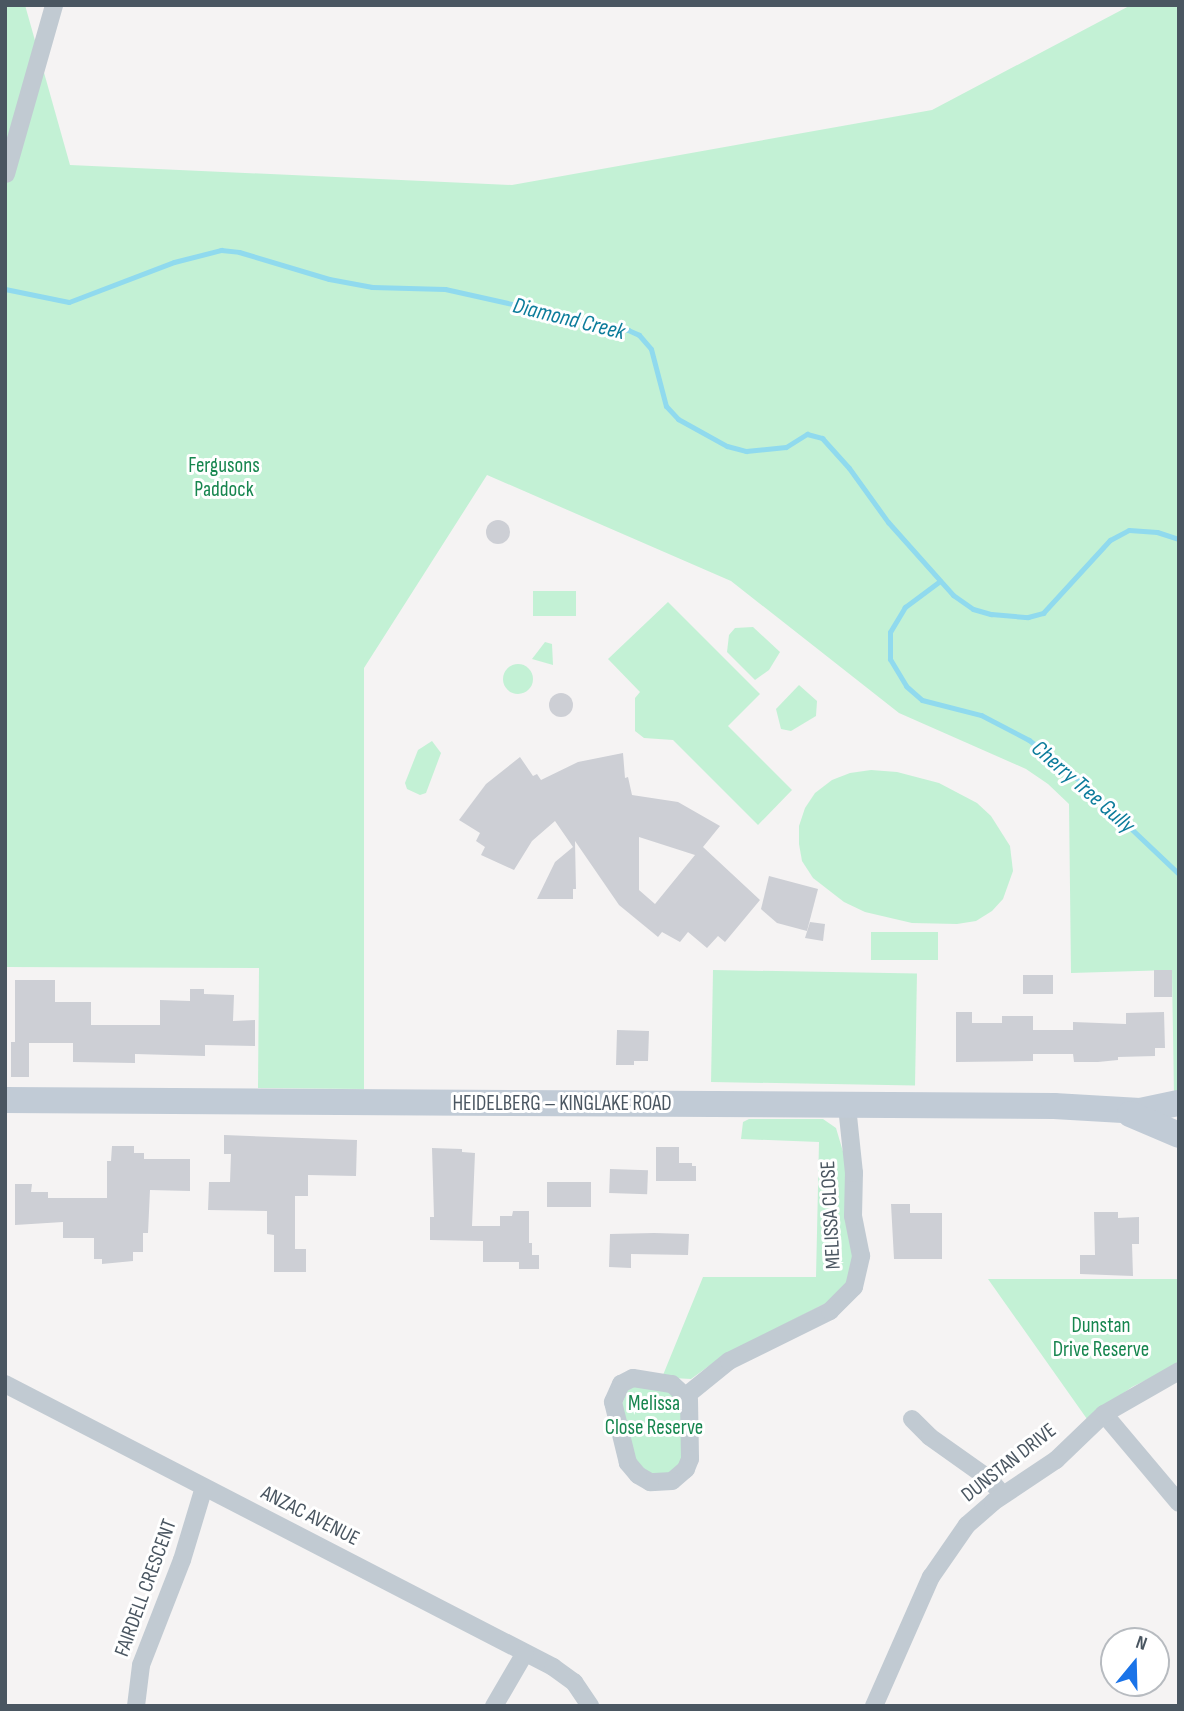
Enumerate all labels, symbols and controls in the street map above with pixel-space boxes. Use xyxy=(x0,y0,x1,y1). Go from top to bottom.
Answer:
water label: Diamond Creek xyxy=(510,292,628,346)
park label: Fergusons Paddock xyxy=(188,453,260,503)
water label: Cherry Tree Gully xyxy=(1026,735,1140,839)
street label: HEIDELBERG – KINGLAKE ROAD xyxy=(452,1091,672,1117)
street label: MELISSA CLOSE xyxy=(816,1160,846,1270)
park label: Dunstan Drive Reserve xyxy=(1053,1313,1149,1363)
park label: Melissa Close Reserve xyxy=(605,1391,703,1441)
street label: DUNSTAN DRIVE xyxy=(957,1418,1061,1508)
street label: ANZAC AVENUE xyxy=(257,1480,363,1552)
street label: FAIRDELL CRESCENT xyxy=(110,1516,182,1660)
north arrow xyxy=(1100,1627,1170,1697)
text: N xyxy=(1133,1631,1150,1656)

